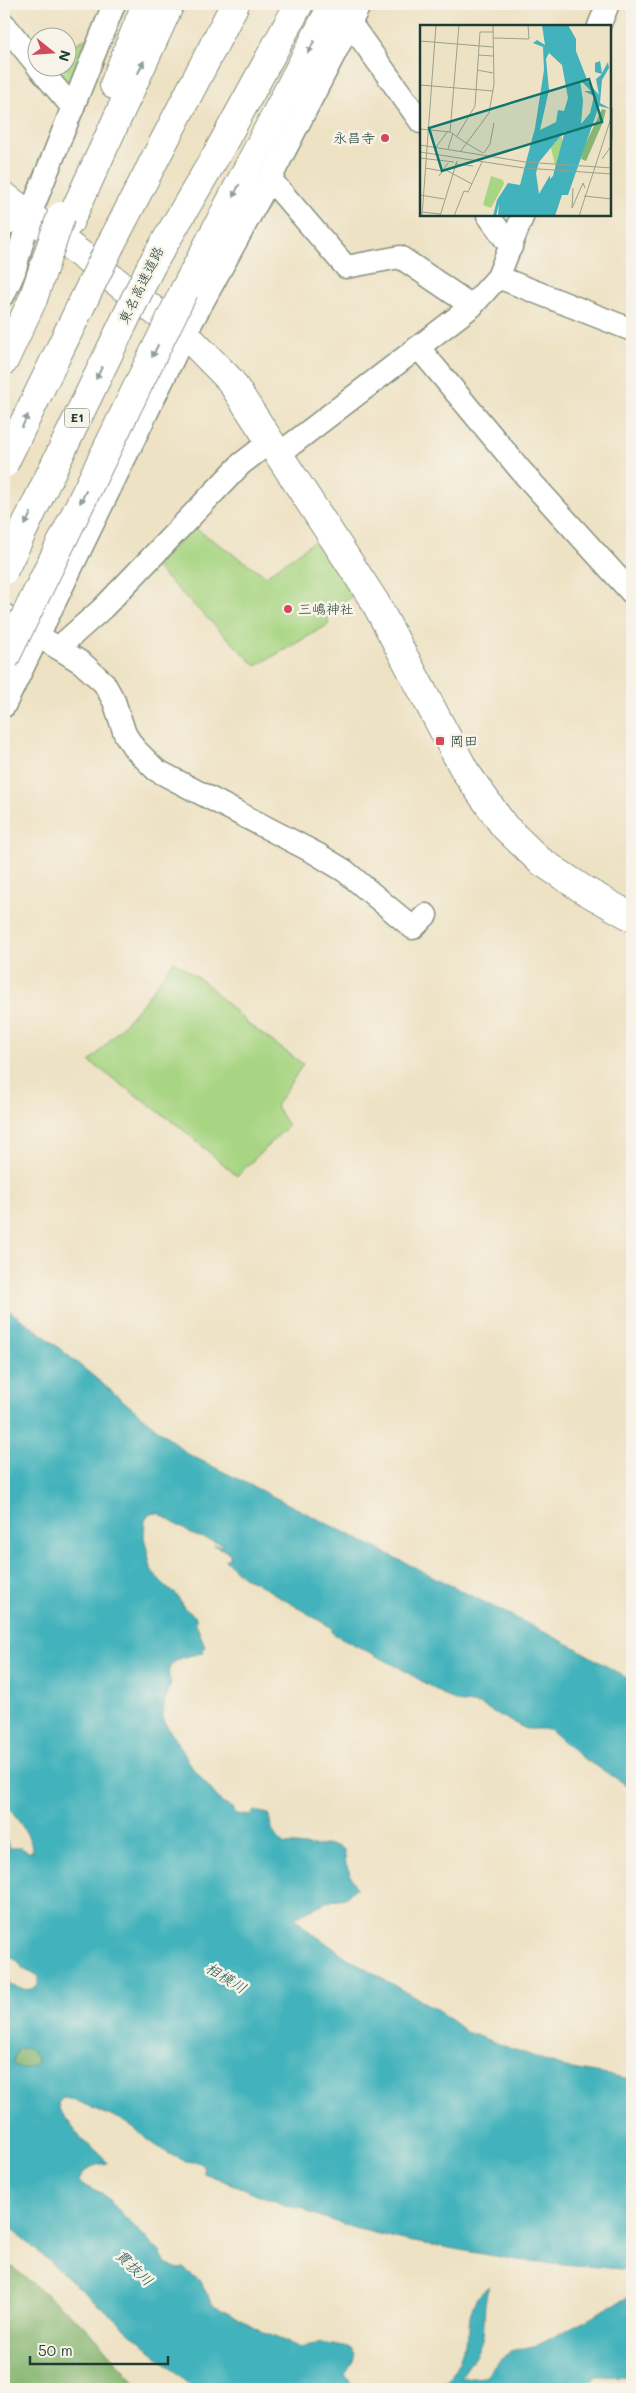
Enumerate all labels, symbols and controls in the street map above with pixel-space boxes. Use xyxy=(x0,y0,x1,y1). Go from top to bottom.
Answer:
inset map xyxy=(420,25,611,216)
north arrow xyxy=(28,28,78,78)
one-way arrow xyxy=(307,40,315,54)
text: N xyxy=(54,48,76,64)
one-way arrow xyxy=(138,60,146,74)
place label: 永昌寺 xyxy=(333,128,375,147)
marker: 永昌寺 xyxy=(379,132,391,144)
one-way arrow xyxy=(232,184,240,198)
street label: 東名高速道路 xyxy=(114,243,168,327)
one-way arrow xyxy=(151,344,159,358)
one-way arrow xyxy=(95,365,103,380)
road number: E1 xyxy=(64,408,90,428)
one-way arrow xyxy=(21,413,29,428)
one-way arrow xyxy=(79,489,87,504)
one-way arrow xyxy=(24,512,32,526)
place label: 三嶋神社 xyxy=(298,599,354,618)
marker: 三嶋神社 xyxy=(282,603,294,615)
place label: 岡田 xyxy=(450,731,478,750)
marker: 岡田 xyxy=(434,735,446,747)
water label: 相模川 xyxy=(202,1957,251,1998)
water label: 貫抜川 xyxy=(111,2245,158,2290)
scale bar xyxy=(30,2333,168,2365)
text: 50 m xyxy=(38,2340,73,2360)

